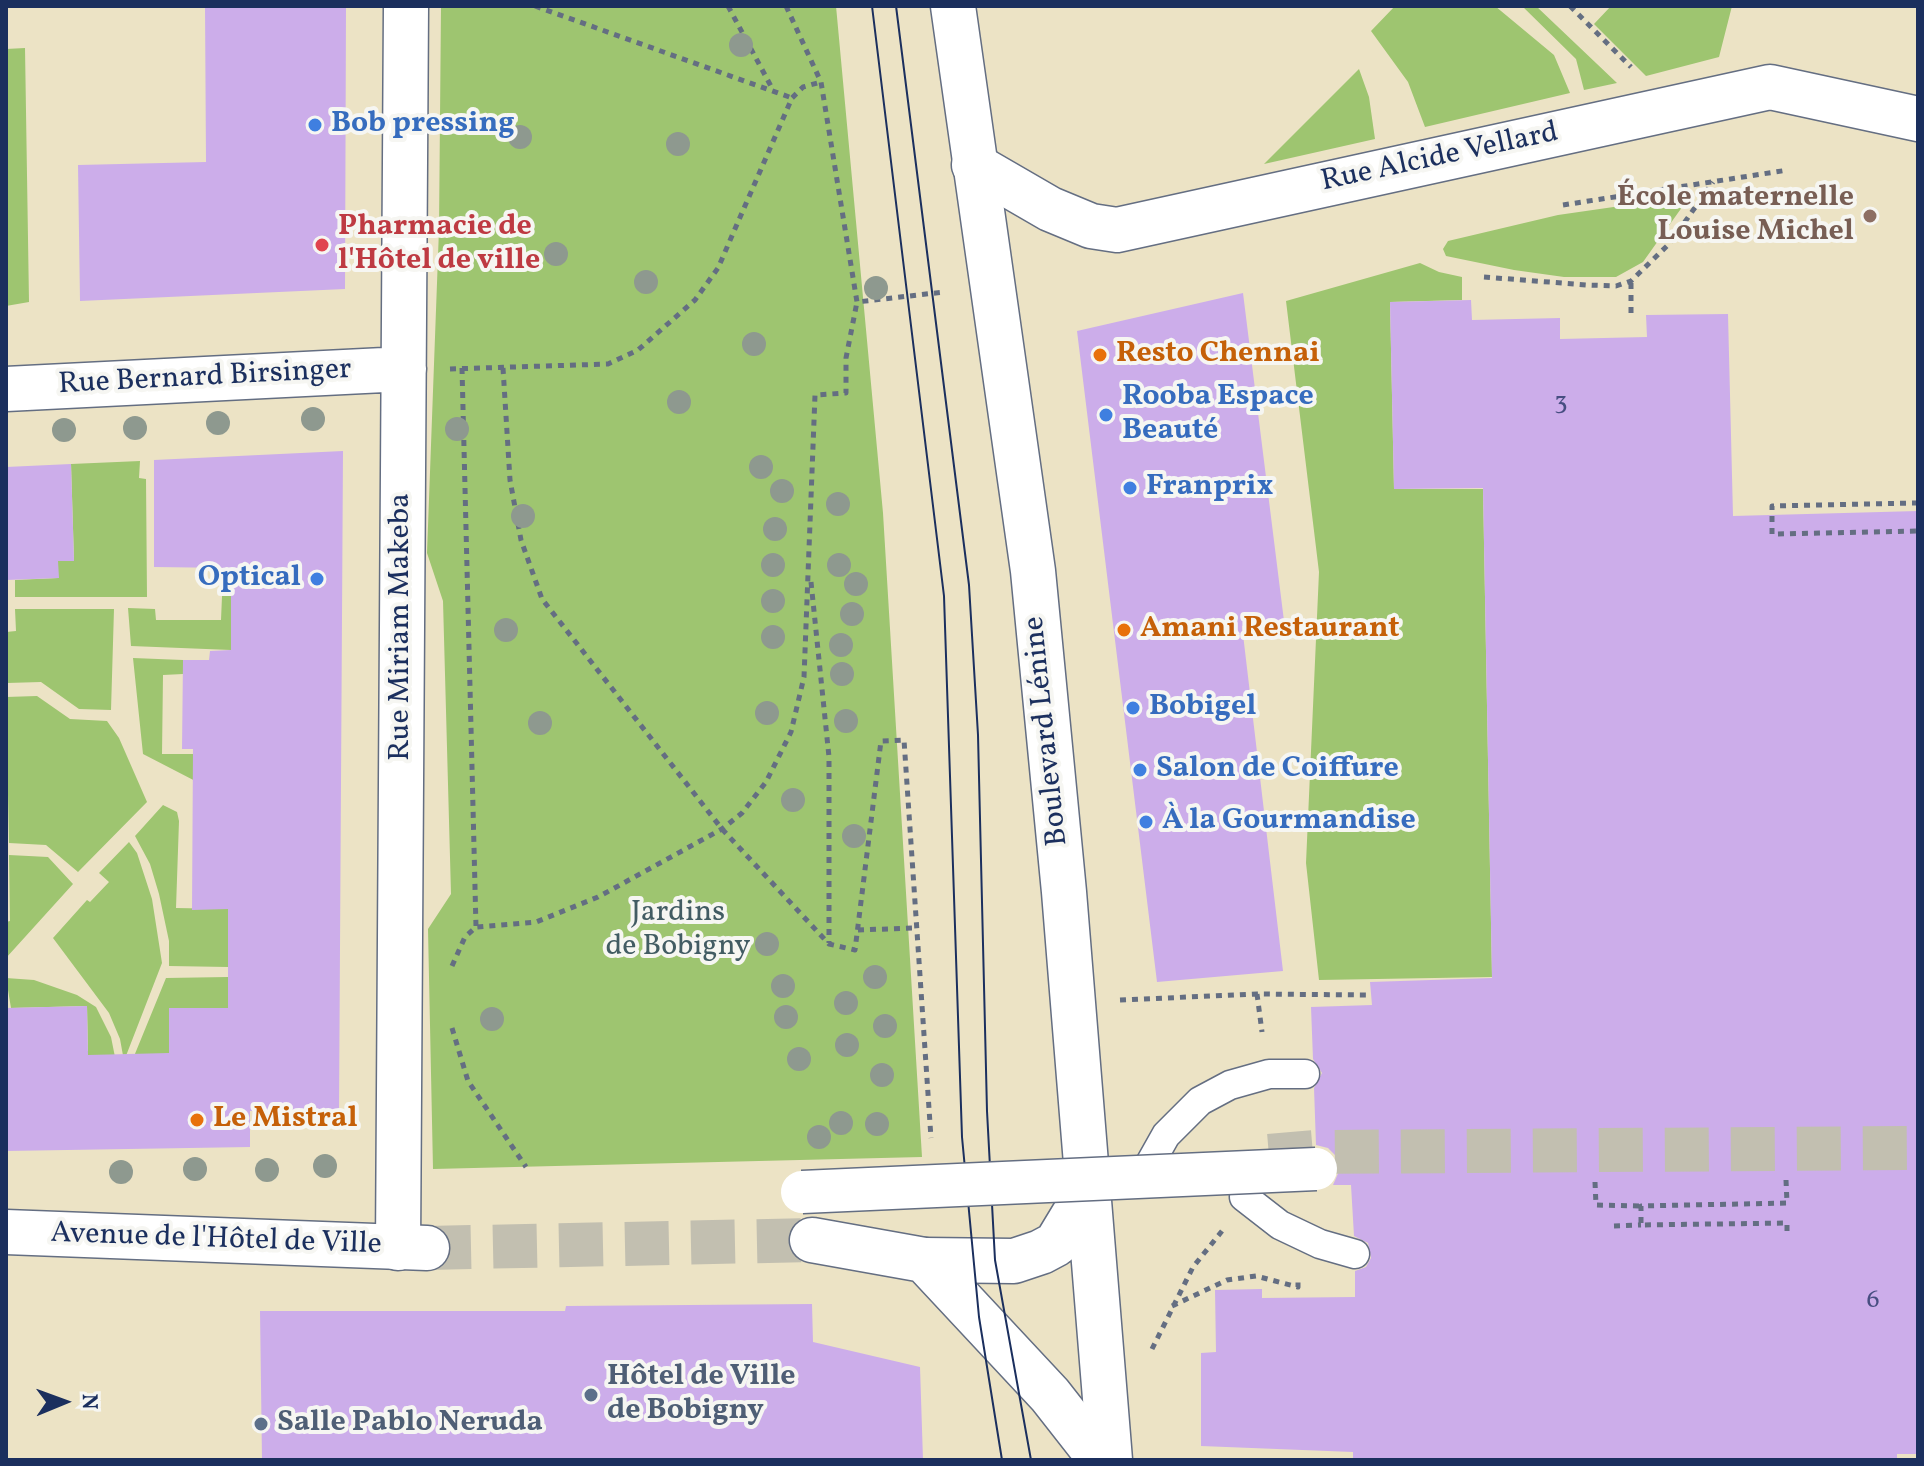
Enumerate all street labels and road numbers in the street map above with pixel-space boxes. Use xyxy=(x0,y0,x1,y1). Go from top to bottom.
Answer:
street label: Rue Alcide Vellard xyxy=(1318,116,1562,202)
street label: Rue Bernard Birsinger xyxy=(57,353,353,405)
street label: Rue Miriam Makeba xyxy=(384,493,420,761)
street label: Boulevard Lénine xyxy=(1018,614,1078,848)
street label: Avenue de l'Hôtel de Ville xyxy=(50,1217,382,1265)

